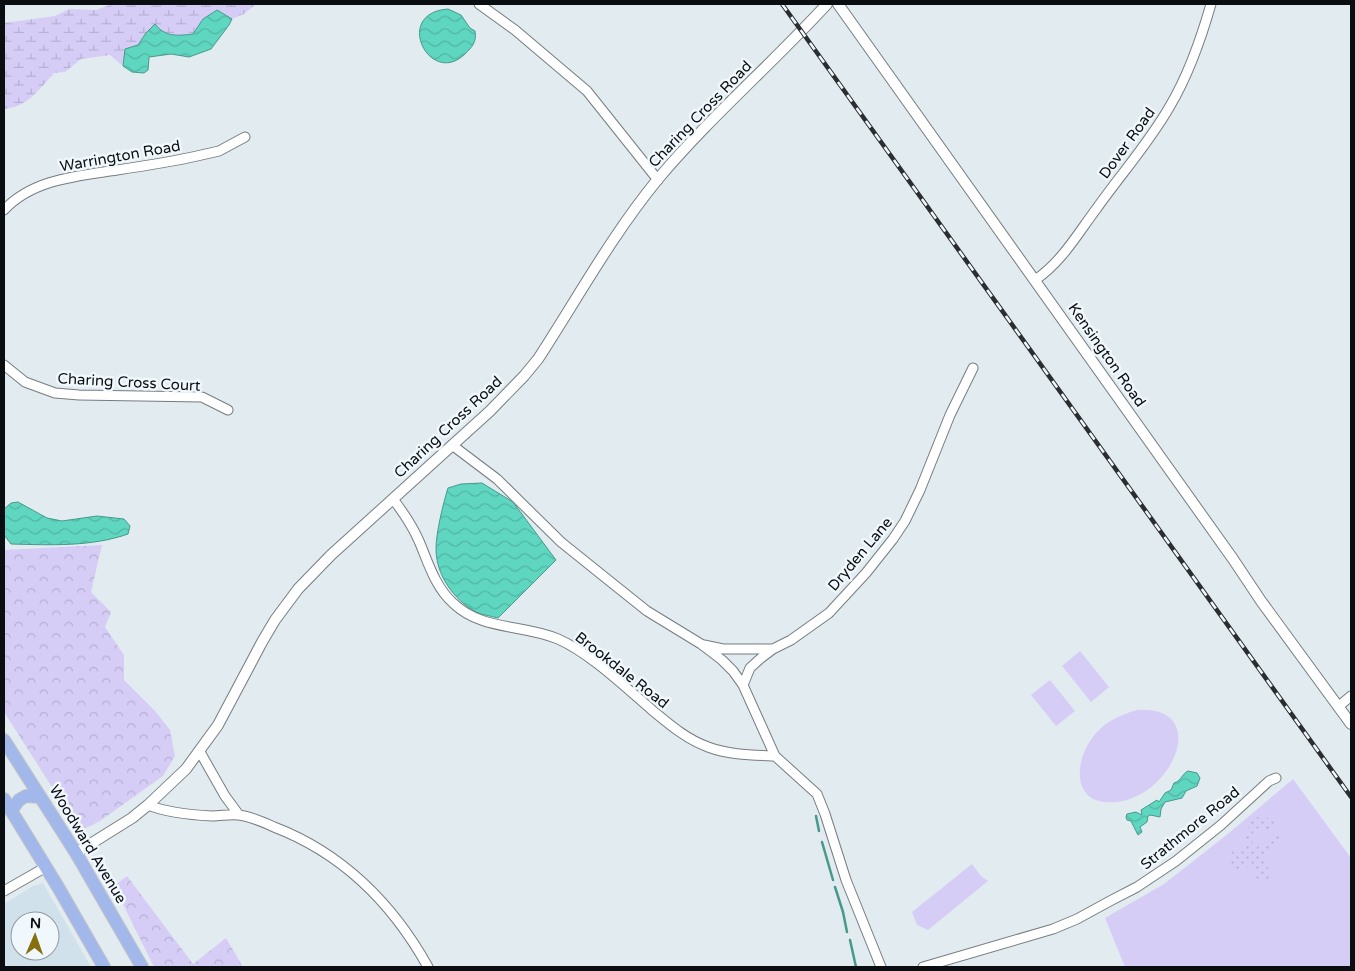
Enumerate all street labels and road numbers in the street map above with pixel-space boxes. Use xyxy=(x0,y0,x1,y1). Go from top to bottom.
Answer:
street label: Charing Cross Road xyxy=(645,57,755,171)
street label: Dover Road xyxy=(1095,104,1159,182)
street label: Warrington Road xyxy=(58,137,182,175)
street label: Kensington Road xyxy=(1064,300,1150,410)
street label: Charing Cross Court xyxy=(57,369,201,395)
street label: Charing Cross Road xyxy=(390,372,506,482)
street label: Dryden Lane xyxy=(824,514,896,594)
street label: Brookdale Road xyxy=(572,628,672,712)
street label: Woodward Avenue xyxy=(46,782,130,906)
street label: Strathmore Road xyxy=(1137,783,1243,873)

